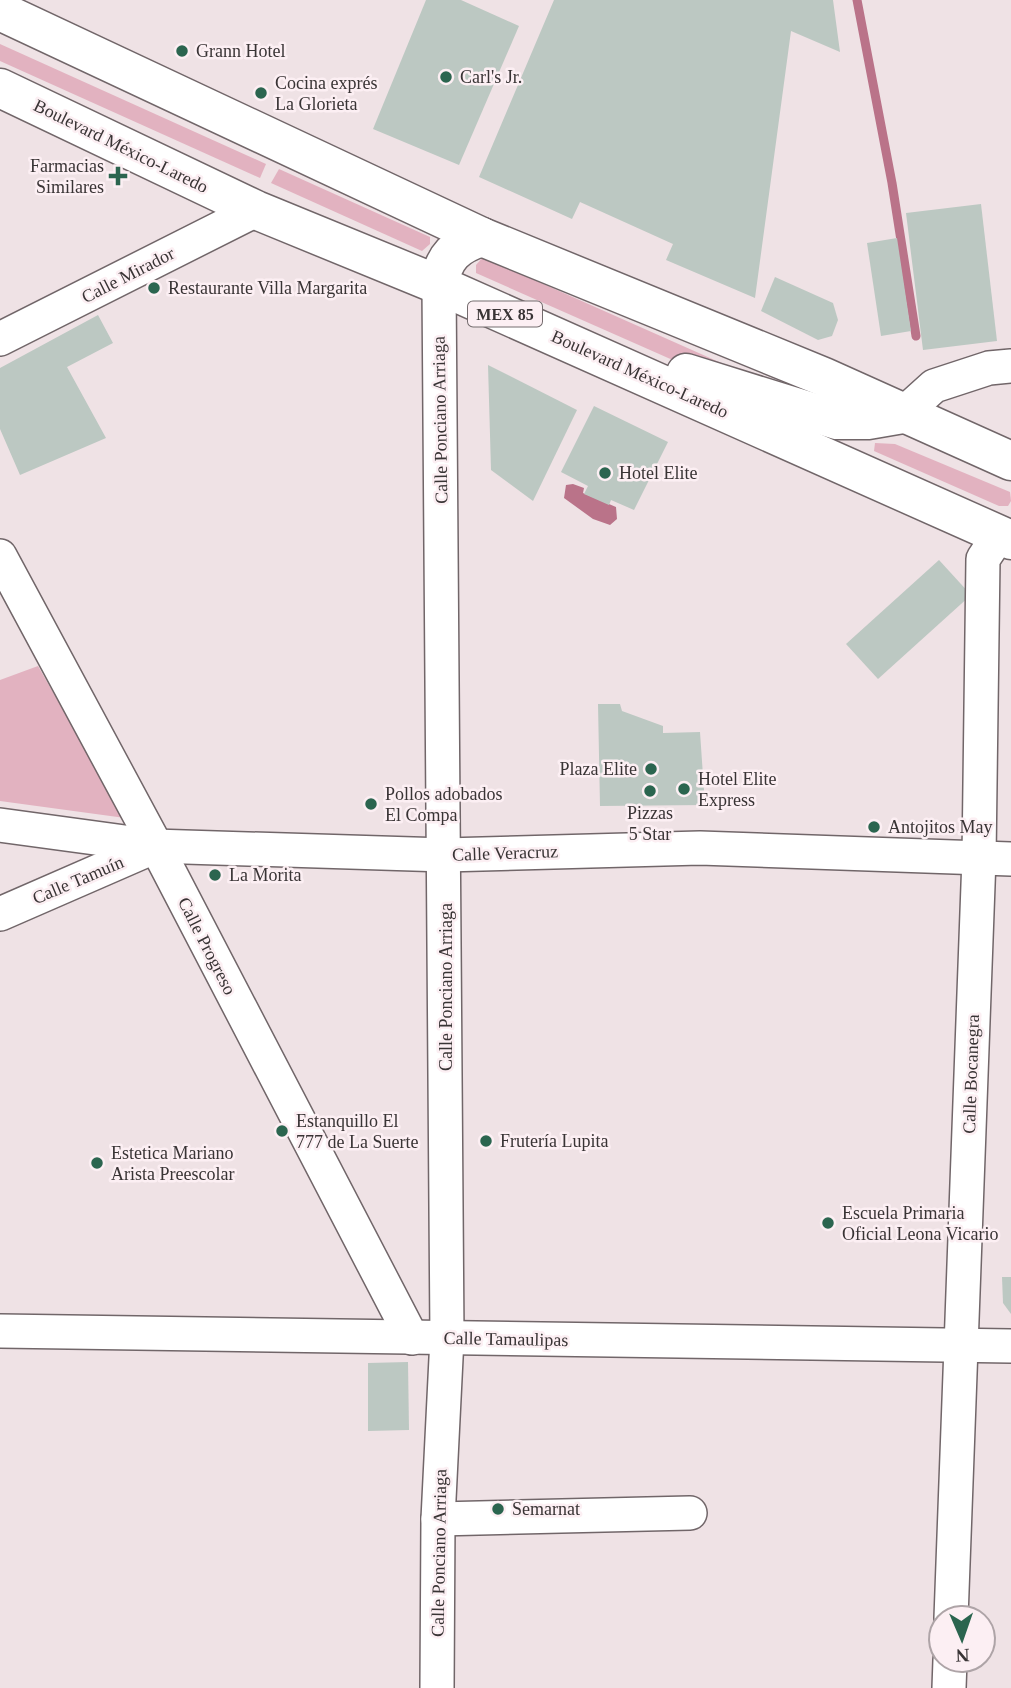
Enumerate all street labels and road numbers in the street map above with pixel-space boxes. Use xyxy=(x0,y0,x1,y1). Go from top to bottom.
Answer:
street label: Boulevard México-Laredo xyxy=(31,95,211,197)
street label: Calle Mirador xyxy=(78,243,178,307)
road number: MEX 85 xyxy=(468,302,542,326)
street label: Boulevard México-Laredo xyxy=(548,326,732,422)
street label: Calle Ponciano Arriaga xyxy=(429,336,451,504)
street label: Calle Veracruz xyxy=(452,841,558,865)
street label: Calle Tamuín xyxy=(29,852,127,908)
street label: Calle Progreso xyxy=(174,894,240,998)
street label: Calle Ponciano Arriaga xyxy=(436,903,456,1071)
street label: Calle Bocanegra xyxy=(959,1014,983,1134)
street label: Calle Tamaulipas xyxy=(443,1328,569,1350)
street label: Calle Ponciano Arriaga xyxy=(428,1469,450,1637)

